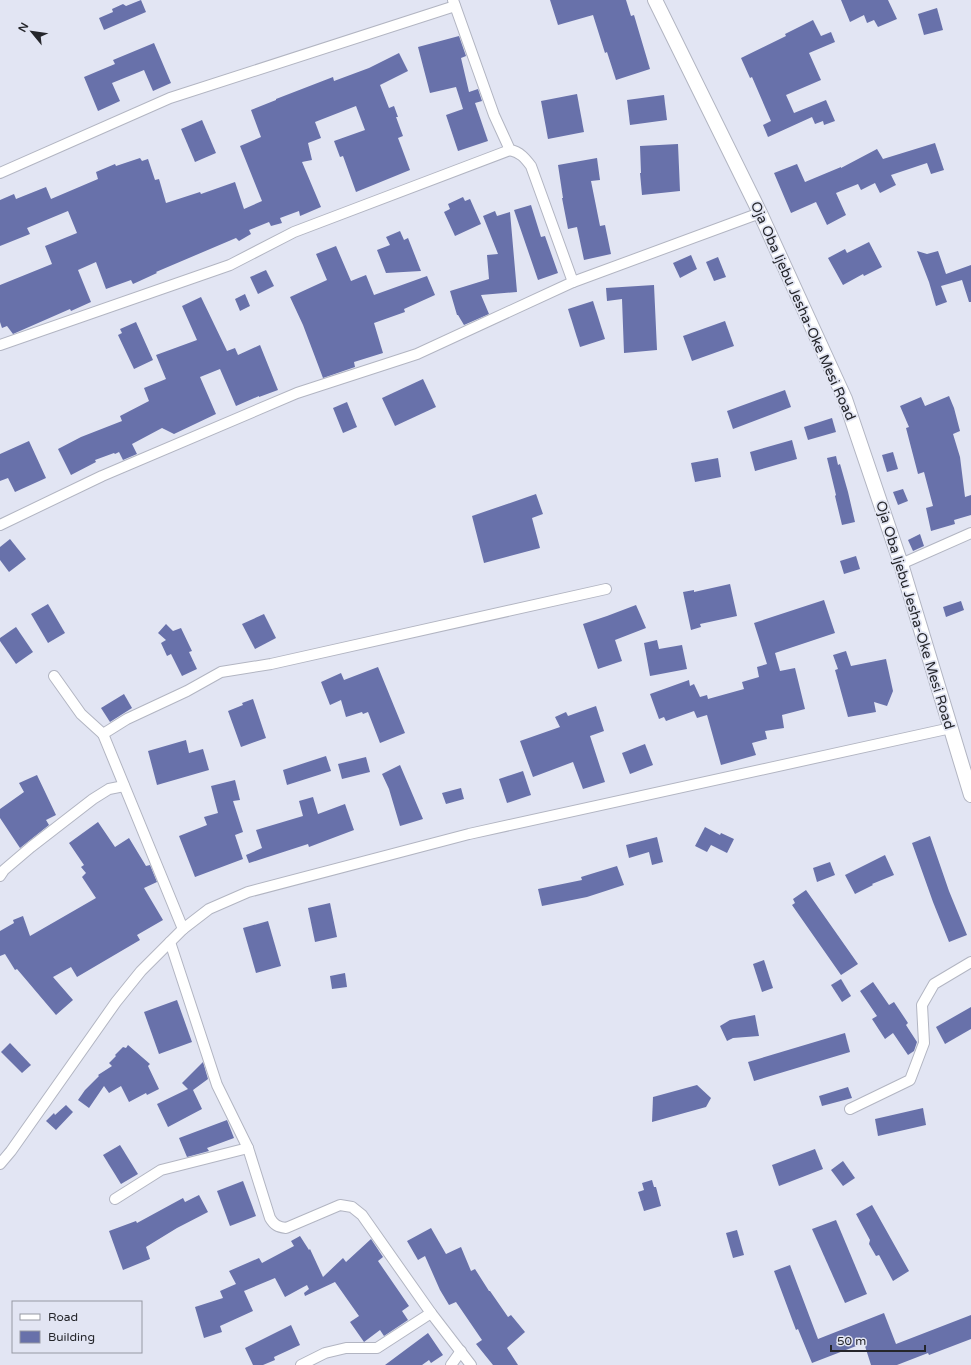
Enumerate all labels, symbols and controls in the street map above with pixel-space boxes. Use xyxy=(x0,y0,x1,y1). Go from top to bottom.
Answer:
north arrow xyxy=(12,12,52,52)
text: N xyxy=(16,20,32,34)
street label: Oja Oba Ijebu Jesha-Oke Mesi Road xyxy=(747,199,859,423)
street label: Oja Oba Ijebu Jesha-Oke Mesi Road xyxy=(872,499,958,731)
legend xyxy=(12,1301,142,1353)
text: Road xyxy=(48,1310,78,1324)
scale bar xyxy=(831,1327,925,1353)
text: Building xyxy=(48,1330,95,1344)
text: 50 m xyxy=(837,1334,866,1348)

